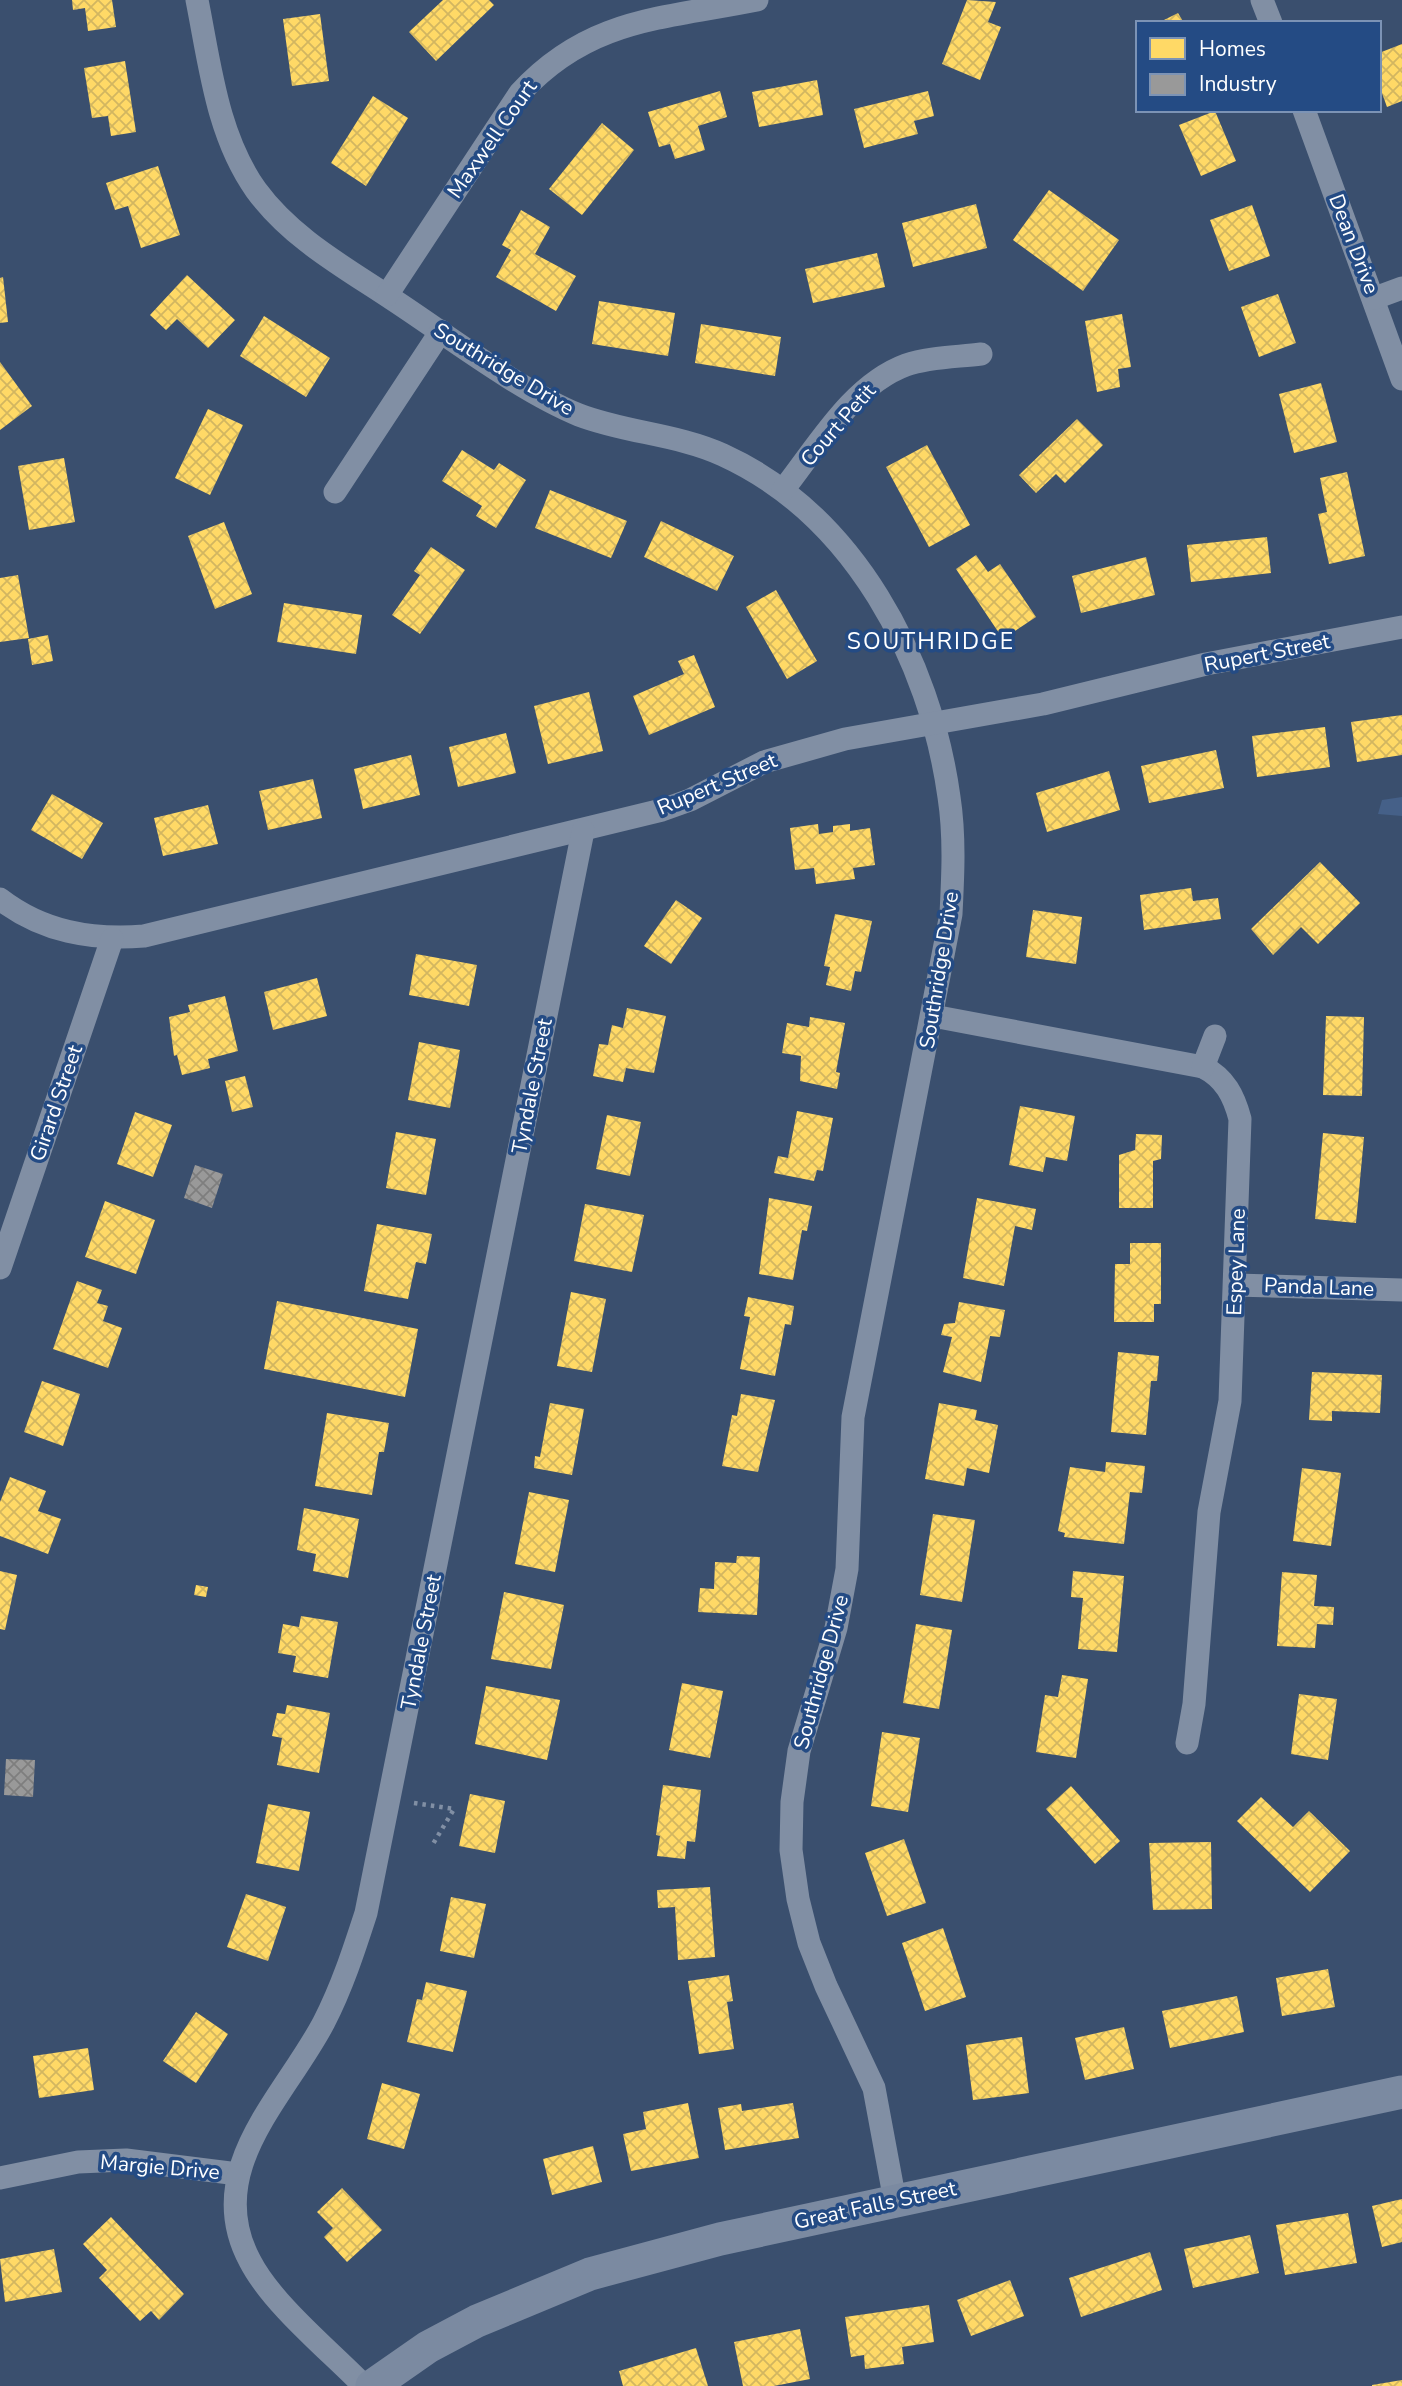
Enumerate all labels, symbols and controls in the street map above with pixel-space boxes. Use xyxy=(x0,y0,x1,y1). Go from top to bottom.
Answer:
legend xyxy=(1136,21,1381,112)
text: Homes xyxy=(1199,35,1266,63)
text: Industry xyxy=(1199,70,1277,98)
street label: Maxwell Court xyxy=(441,74,544,204)
street label: Dean Drive xyxy=(1322,190,1386,298)
street label: Southridge Drive xyxy=(429,316,579,422)
street label: Court Petit xyxy=(794,377,882,472)
district label: SOUTHRIDGE xyxy=(847,626,1015,657)
street label: Rupert Street xyxy=(1202,627,1333,679)
street label: Rupert Street xyxy=(653,746,782,822)
street label: Southridge Drive xyxy=(913,889,965,1051)
street label: Tyndale Street xyxy=(505,1015,559,1156)
street label: Girard Street xyxy=(23,1041,89,1165)
street label: Espey Lane xyxy=(1220,1208,1252,1316)
street label: Panda Lane xyxy=(1263,1271,1375,1303)
street label: Tyndale Street xyxy=(394,1571,448,1712)
street label: Southridge Drive xyxy=(787,1592,855,1752)
street label: Margie Drive xyxy=(99,2148,221,2186)
street label: Great Falls Street xyxy=(791,2174,959,2236)

